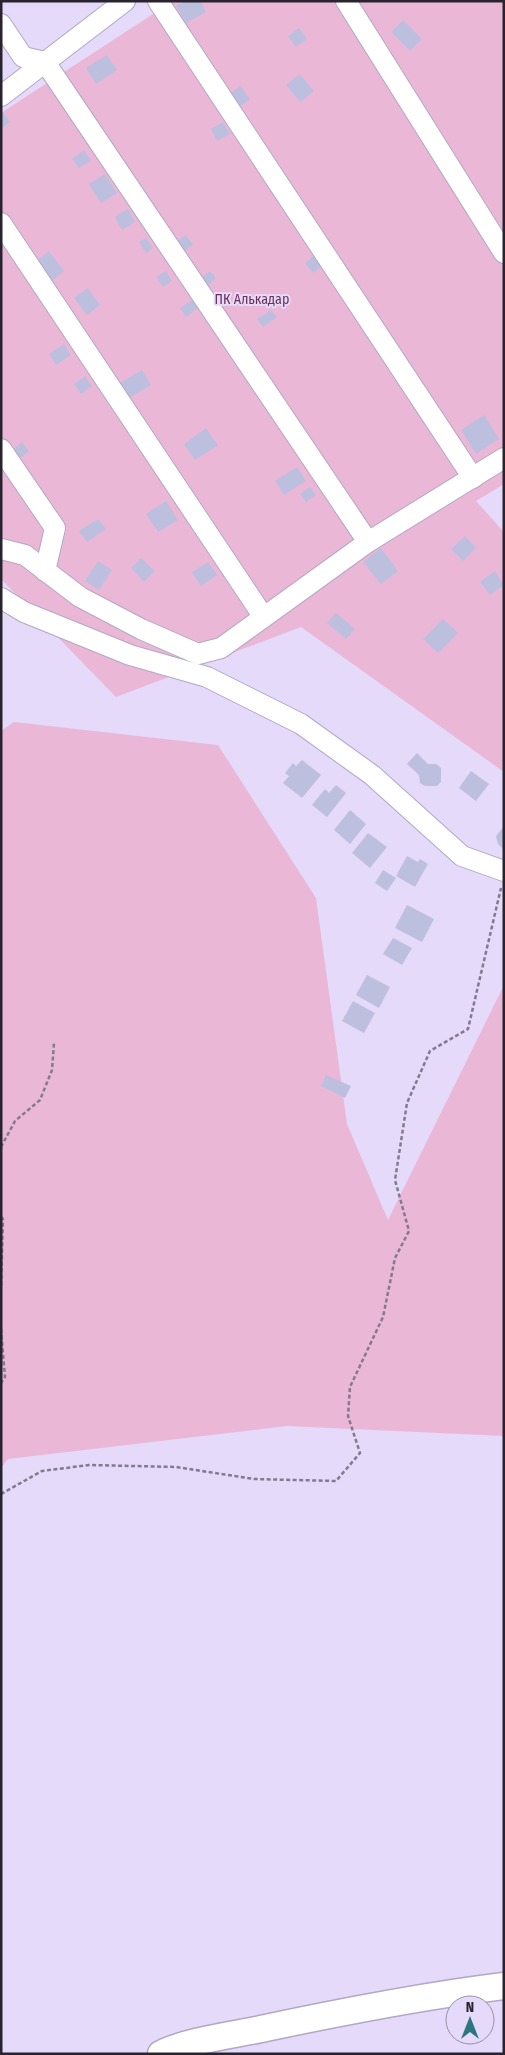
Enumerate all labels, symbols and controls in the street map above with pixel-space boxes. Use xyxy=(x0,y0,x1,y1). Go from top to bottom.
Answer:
park label: ПК Алькадар xyxy=(215,291,289,308)
north arrow xyxy=(445,1995,495,2045)
text: N xyxy=(466,1999,474,2016)

